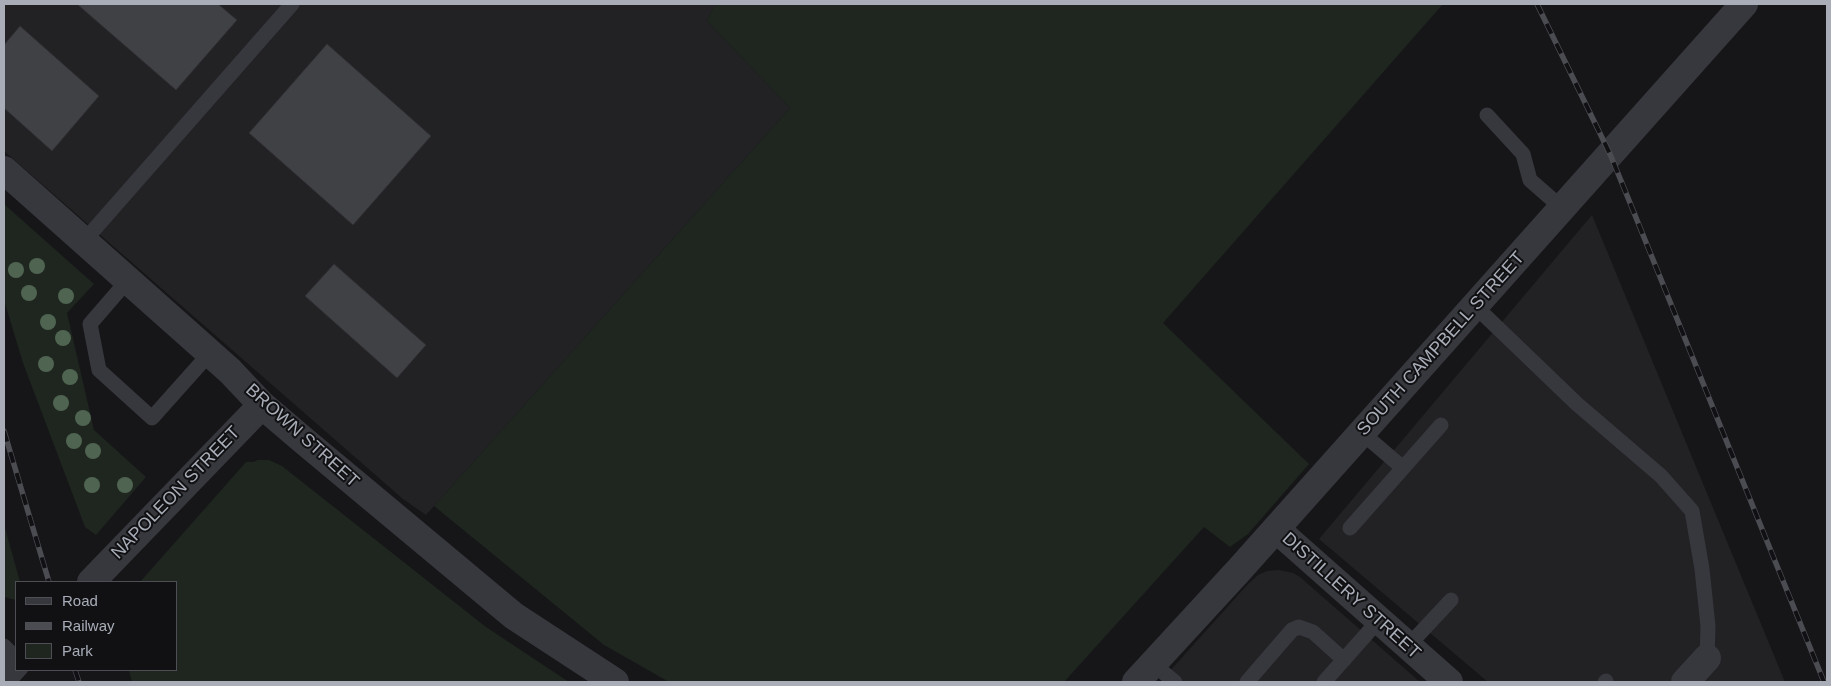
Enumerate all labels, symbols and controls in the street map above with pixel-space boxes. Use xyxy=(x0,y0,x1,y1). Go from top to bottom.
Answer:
street label: SOUTH CAMPBELL STREET xyxy=(1353,248,1529,440)
street label: BROWN STREET xyxy=(241,379,363,493)
street label: NAPOLEON STREET xyxy=(107,422,245,564)
street label: DISTILLERY STREET xyxy=(1277,528,1425,664)
legend xyxy=(15,581,178,671)
text: Road xyxy=(62,592,98,609)
text: Railway xyxy=(62,617,115,634)
text: Park xyxy=(62,642,93,659)

